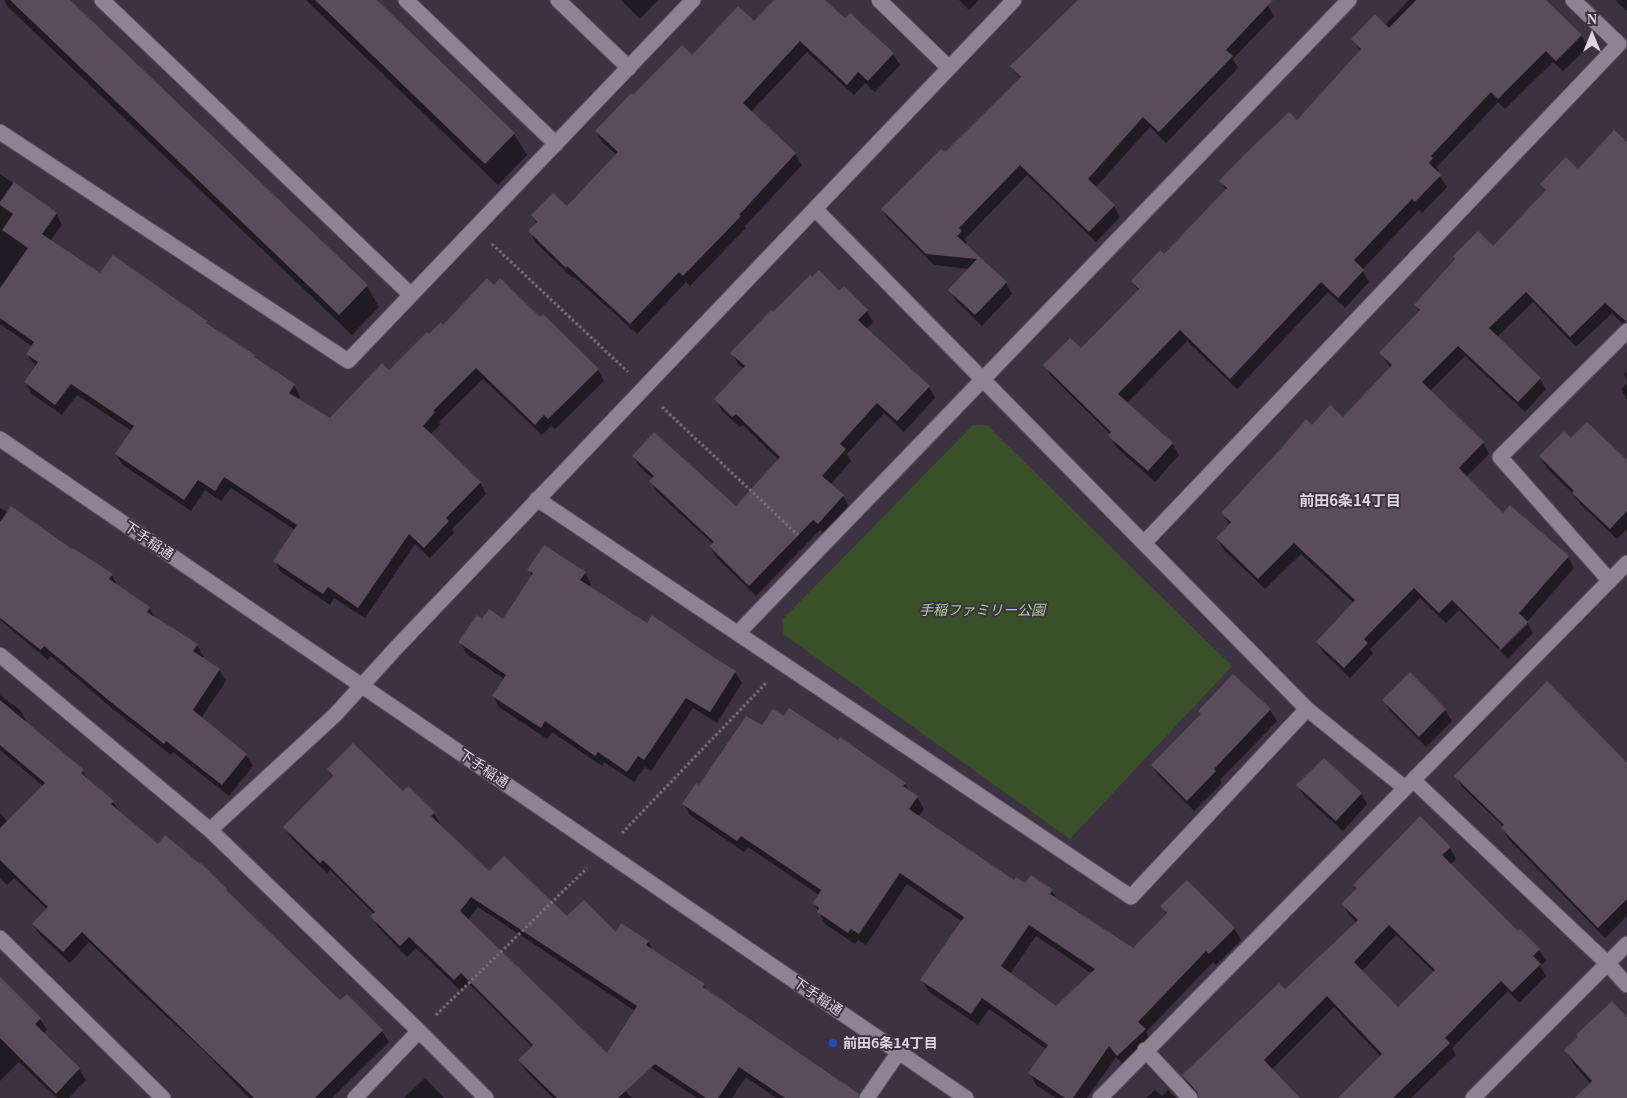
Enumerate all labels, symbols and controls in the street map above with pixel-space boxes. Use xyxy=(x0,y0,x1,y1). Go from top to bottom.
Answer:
north arrow xyxy=(1567,10,1617,60)
text: N xyxy=(1587,12,1597,27)
district label: 前田6条14丁目 xyxy=(1299,491,1401,509)
street label: 下手稲通 xyxy=(121,517,177,563)
park label: 手稲ファミリー公園 xyxy=(919,602,1045,618)
street label: 下手稲通 xyxy=(456,745,512,791)
street label: 下手稲通 xyxy=(790,973,846,1019)
place label: 前田6条14丁目 xyxy=(843,1035,938,1051)
marker: 前田6条14丁目 xyxy=(827,1037,839,1049)

